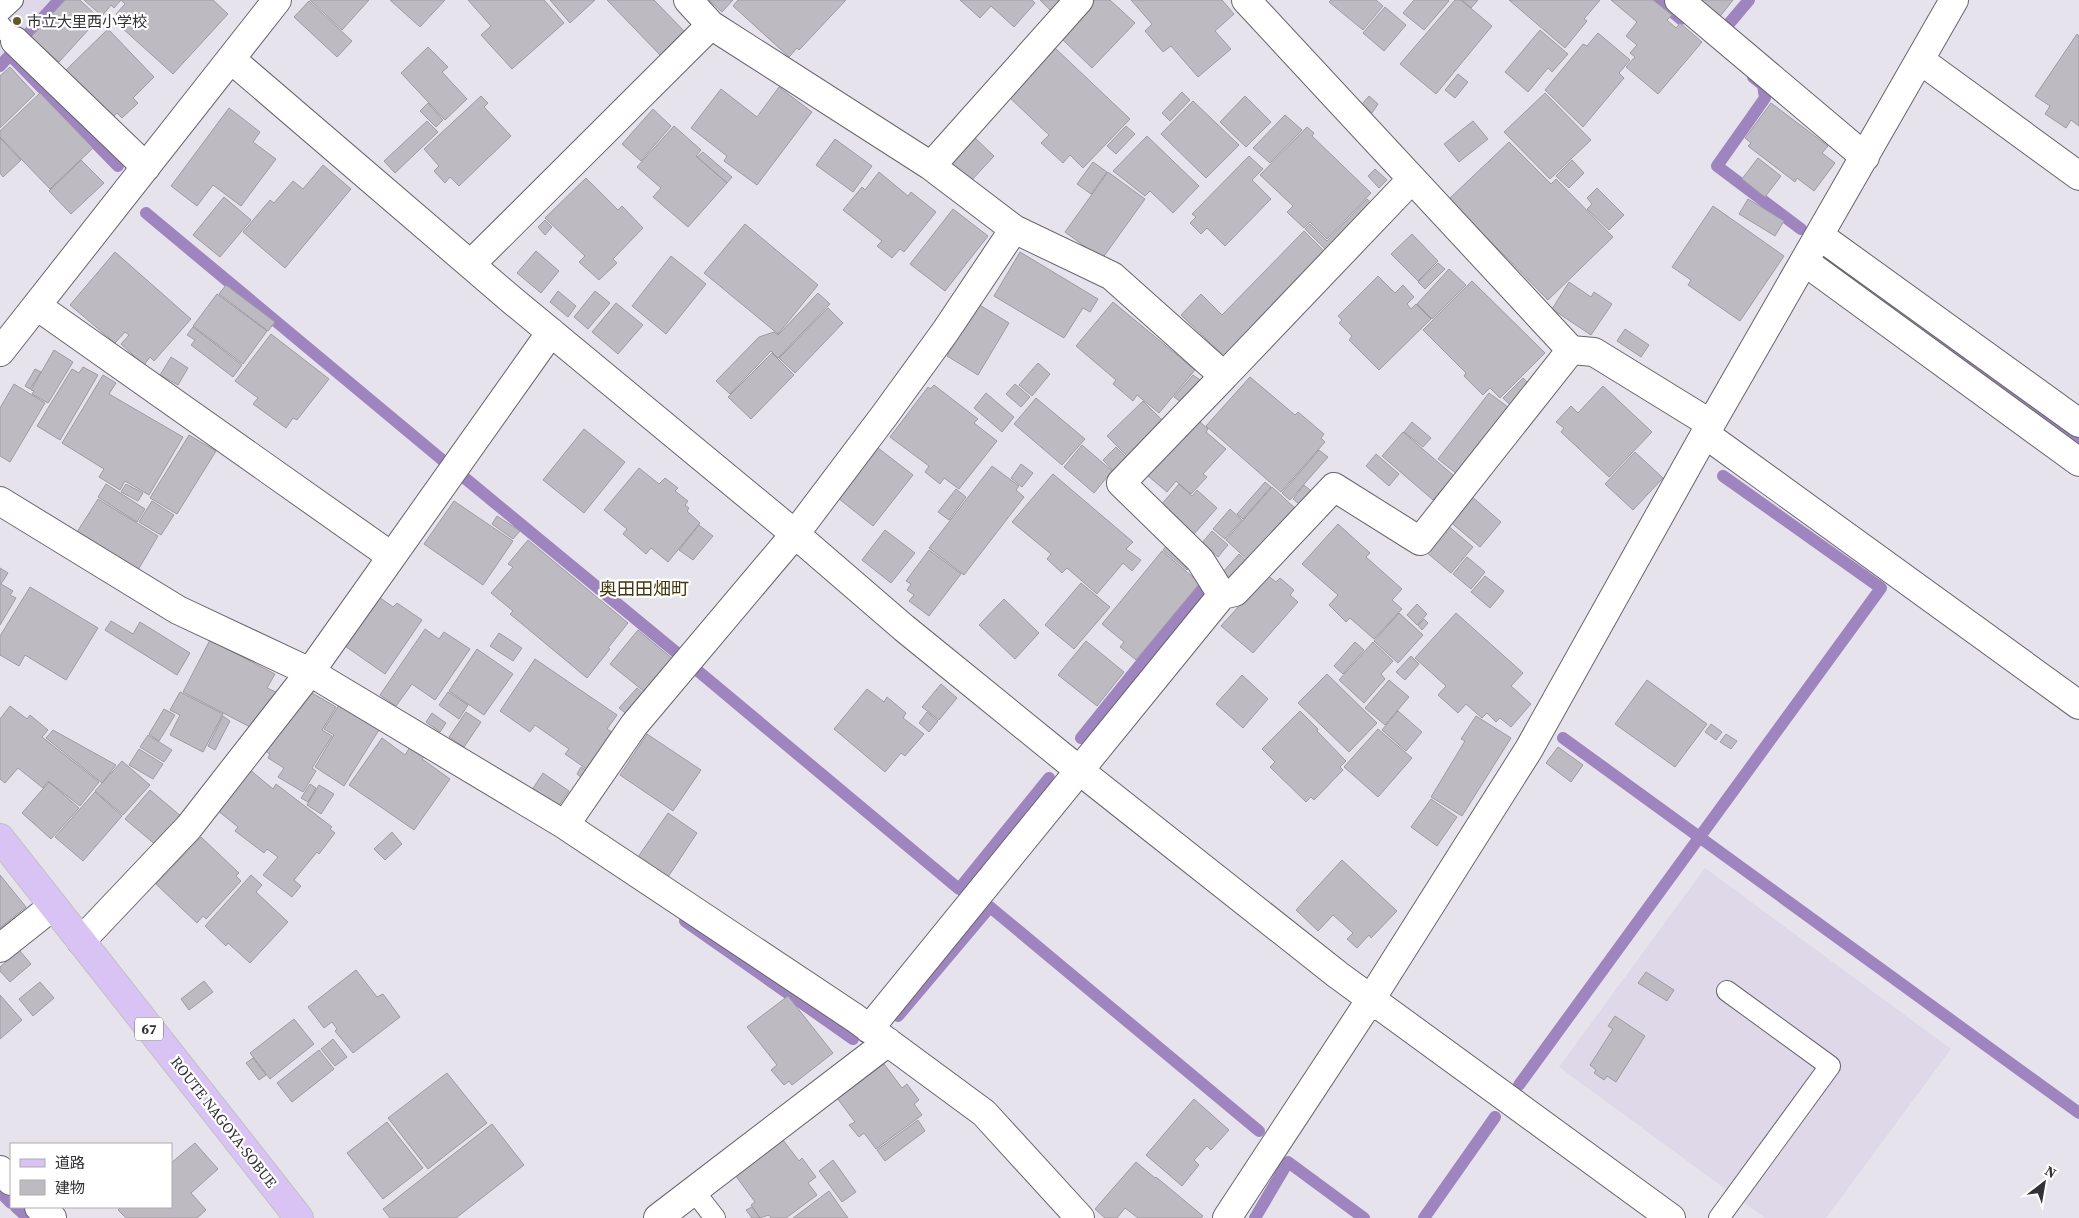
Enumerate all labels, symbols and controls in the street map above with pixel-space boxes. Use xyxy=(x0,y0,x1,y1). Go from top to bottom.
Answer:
place label: 市立大里西小学校 xyxy=(27,11,147,32)
marker: 市立大里西小学校 xyxy=(11,15,23,27)
district label: 奥田田畑町 xyxy=(599,576,689,601)
road number: 67 xyxy=(135,1018,163,1040)
street label: ROUTE NAGOYA-SOBUE xyxy=(166,1052,282,1192)
legend xyxy=(10,1143,172,1208)
text: 道路 xyxy=(55,1152,85,1173)
north arrow xyxy=(2019,1158,2069,1208)
text: N xyxy=(2041,1161,2060,1183)
text: 建物 xyxy=(55,1177,85,1198)

